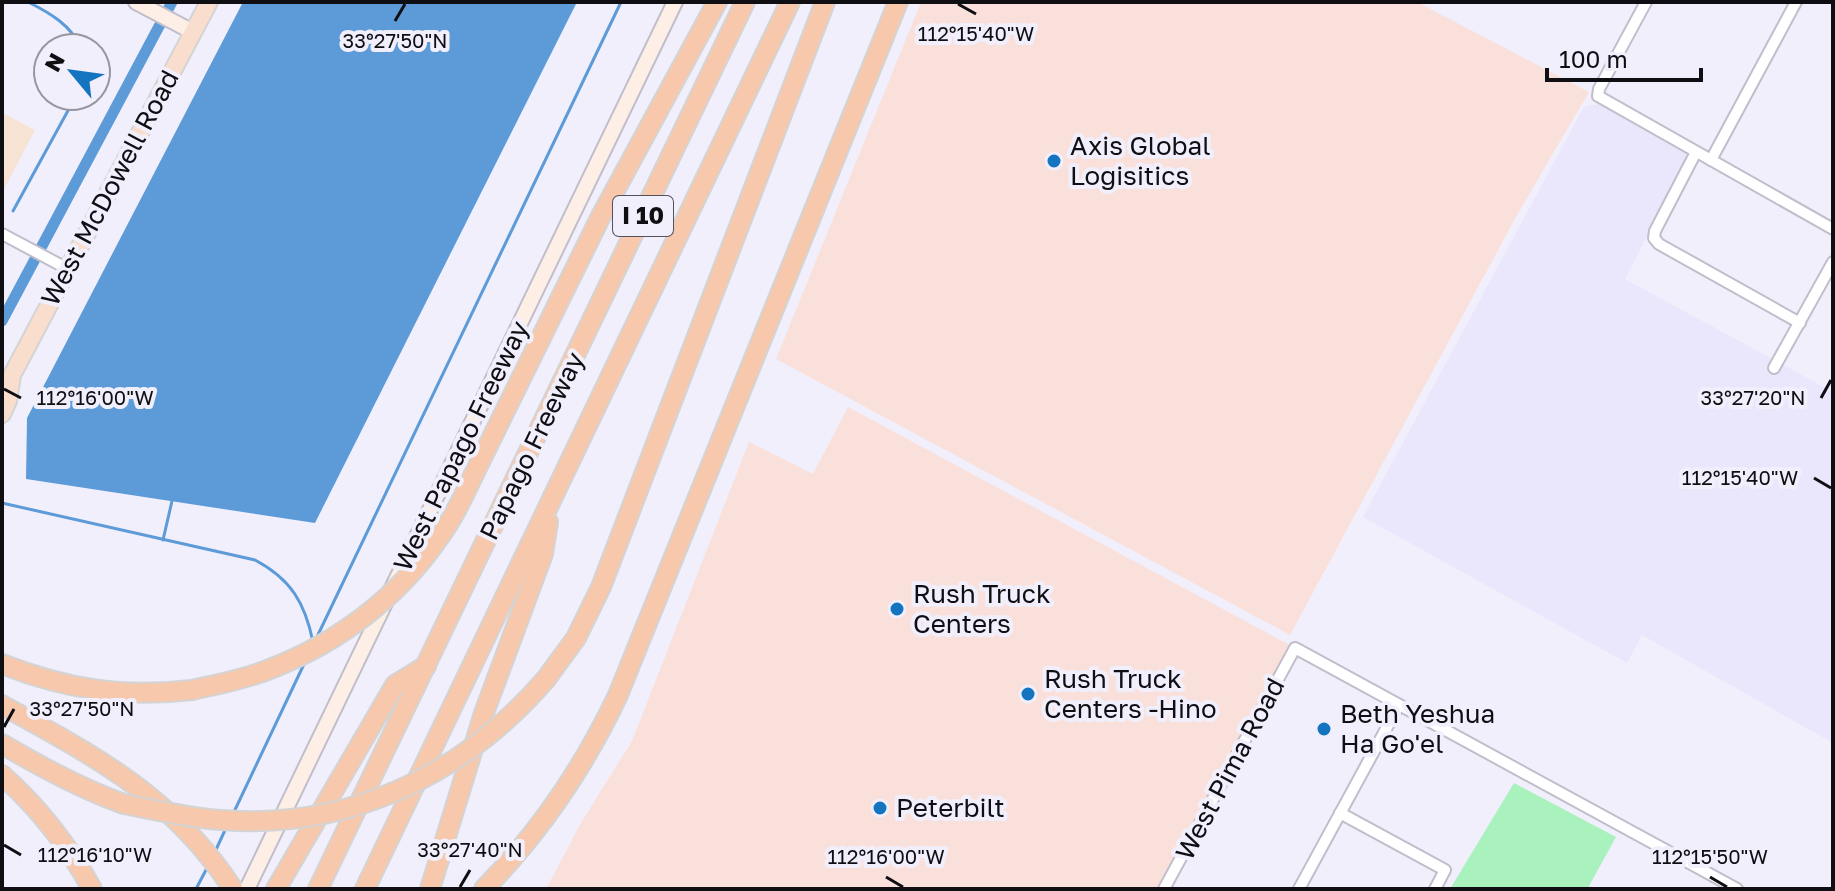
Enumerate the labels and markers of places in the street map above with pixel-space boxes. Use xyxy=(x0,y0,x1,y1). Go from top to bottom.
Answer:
place label: Axis Global Logisitics xyxy=(1070,130,1210,191)
marker: Axis Global Logisitics xyxy=(1045,152,1063,170)
place label: Rush Truck Centers xyxy=(913,578,1051,639)
marker: Rush Truck Centers xyxy=(888,600,906,618)
place label: Rush Truck Centers -Hino xyxy=(1044,663,1217,724)
marker: Rush Truck Centers -Hino xyxy=(1019,685,1037,703)
place label: Beth Yeshua Ha Go'el xyxy=(1340,698,1495,759)
marker: Beth Yeshua Ha Go'el xyxy=(1315,720,1333,738)
place label: Peterbilt xyxy=(896,792,1005,823)
marker: Peterbilt xyxy=(871,799,889,817)

